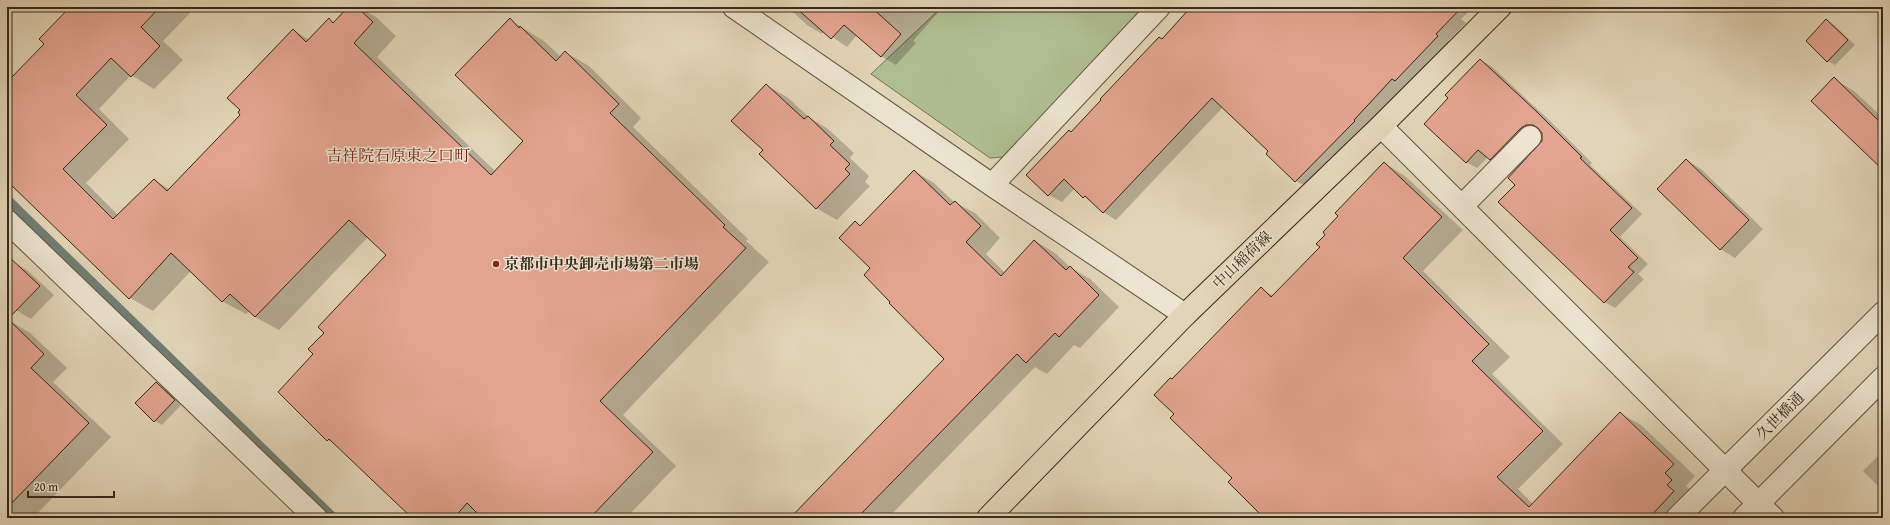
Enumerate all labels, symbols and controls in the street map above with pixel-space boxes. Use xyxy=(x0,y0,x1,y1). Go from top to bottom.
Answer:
district label: 吉祥院石原東之口町 xyxy=(326,143,470,167)
street label: 中山稲荷線 xyxy=(1207,226,1276,293)
place label: 京都市中央卸売市場第二市場 xyxy=(504,253,699,274)
marker: 京都市中央卸売市場第二市場 xyxy=(491,259,501,269)
street label: 久世橋通 xyxy=(1751,387,1808,444)
scale bar xyxy=(28,473,114,499)
text: 20 m xyxy=(34,478,58,495)

